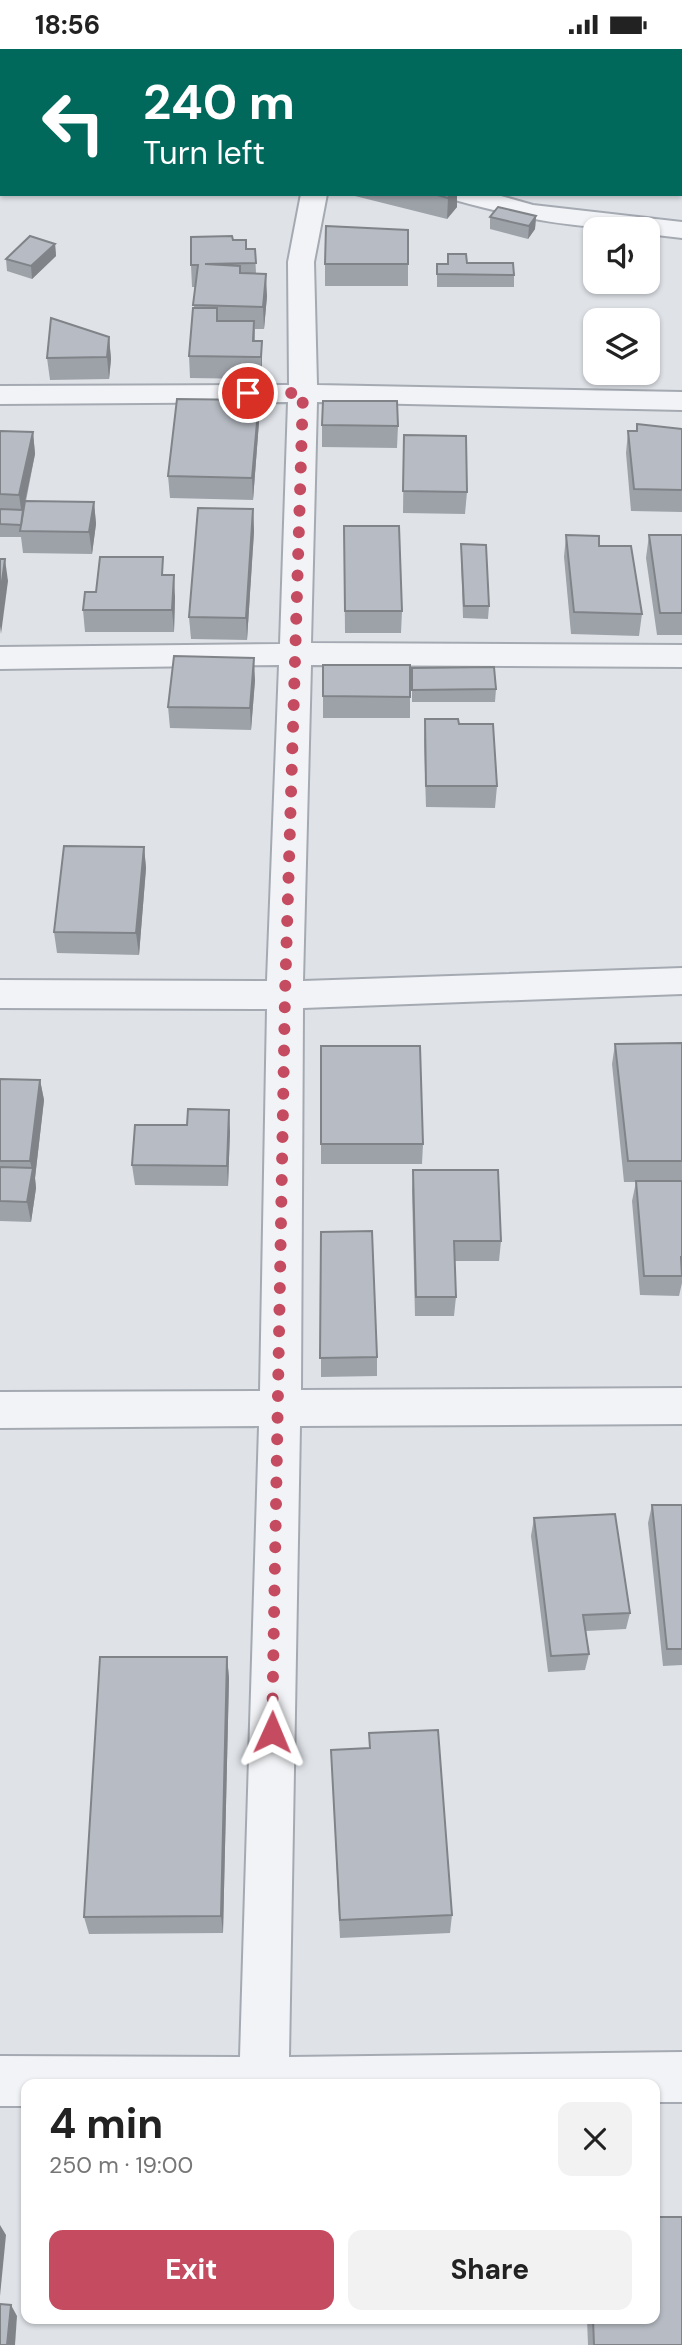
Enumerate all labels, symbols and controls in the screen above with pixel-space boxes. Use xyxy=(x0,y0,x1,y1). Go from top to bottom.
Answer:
text: 18:56 xyxy=(35,8,100,42)
text: 240 m xyxy=(143,70,295,134)
icon: left xyxy=(28,77,119,168)
text: Turn left xyxy=(143,132,265,174)
map controls xyxy=(583,217,660,385)
button: sound xyxy=(583,217,660,294)
button: layers xyxy=(583,308,660,385)
pin xyxy=(218,363,278,423)
icon: arrive xyxy=(229,374,267,412)
position arrow xyxy=(235,1695,309,1769)
text: 4 min xyxy=(49,2096,163,2151)
button: close xyxy=(558,2102,632,2176)
text: 250 m · 19:00 xyxy=(49,2150,193,2180)
button: Exit xyxy=(49,2230,334,2310)
button: Share xyxy=(348,2230,632,2310)

